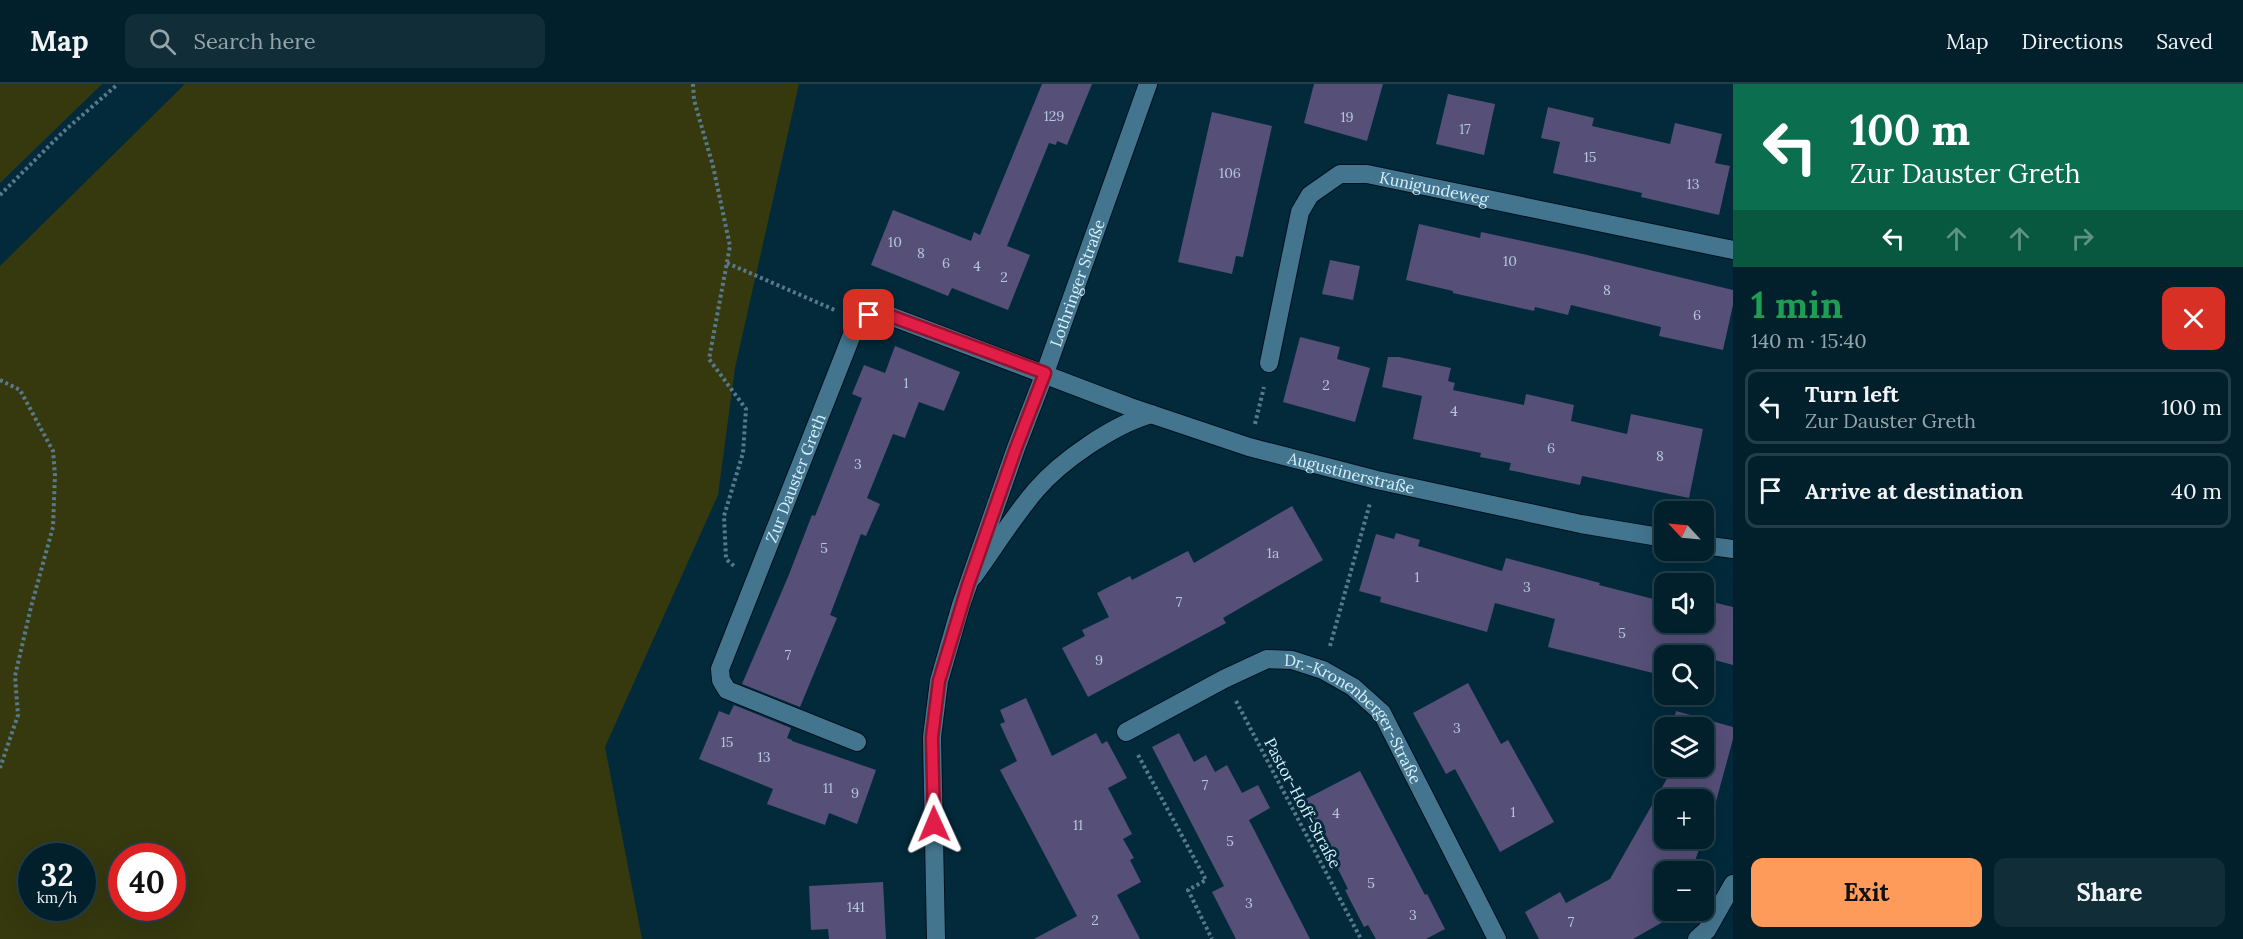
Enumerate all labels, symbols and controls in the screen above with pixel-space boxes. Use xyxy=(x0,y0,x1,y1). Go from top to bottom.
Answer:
search box xyxy=(125,14,545,68)
text: Map xyxy=(30,23,89,59)
icon: search xyxy=(146,25,179,58)
text: Search here xyxy=(194,27,316,55)
text: Map xyxy=(1946,28,1989,55)
text: Directions xyxy=(2022,28,2123,55)
text: Saved xyxy=(2156,28,2213,55)
text: 100 m xyxy=(1850,103,1970,157)
house number: 129 xyxy=(1044,107,1064,125)
house number: 19 xyxy=(1340,108,1354,126)
icon: left xyxy=(1751,108,1829,186)
house number: 17 xyxy=(1459,120,1471,138)
house number: 15 xyxy=(1584,148,1596,166)
text: Zur Dauster Greth xyxy=(1850,156,2081,190)
house number: 106 xyxy=(1219,164,1241,182)
street label: Kunigundeweg xyxy=(1378,167,1492,209)
house number: 13 xyxy=(1687,175,1700,193)
street label: Lothringer Straße xyxy=(1045,216,1109,349)
icon: left xyxy=(1877,222,1910,255)
icon: ahead xyxy=(1940,222,1973,255)
icon: ahead xyxy=(2003,222,2036,255)
icon: right xyxy=(2066,222,2099,255)
house number: 10 xyxy=(888,233,902,251)
house number: 8 xyxy=(917,244,925,262)
house number: 10 xyxy=(1503,252,1517,270)
house number: 6 xyxy=(942,254,950,272)
house number: 4 xyxy=(973,257,981,275)
house number: 2 xyxy=(1000,268,1008,286)
house number: 8 xyxy=(1603,281,1611,299)
text: 1 min xyxy=(1751,282,1843,328)
button: close xyxy=(2162,287,2225,350)
pin xyxy=(843,289,894,340)
icon: arrive xyxy=(852,298,885,331)
house number: 6 xyxy=(1693,306,1701,324)
text: 140 m · 15:40 xyxy=(1751,328,1867,353)
house number: 1 xyxy=(903,374,909,392)
house number: 2 xyxy=(1322,376,1330,394)
text: Turn left xyxy=(1805,380,1899,408)
icon: left xyxy=(1754,390,1787,423)
text: 100 m xyxy=(2161,393,2222,421)
house number: 4 xyxy=(1450,402,1458,420)
text: Zur Dauster Greth xyxy=(1805,408,1976,433)
street label: Zur Dauster Greth xyxy=(761,410,830,545)
house number: 6 xyxy=(1547,439,1555,457)
street label: Augustinerstraße xyxy=(1285,447,1417,498)
house number: 8 xyxy=(1656,447,1664,465)
house number: 3 xyxy=(854,455,862,473)
icon: arrive xyxy=(1754,474,1787,507)
text: Arrive at destination xyxy=(1805,477,2023,505)
text: 40 m xyxy=(2171,477,2222,505)
north arrow xyxy=(1654,501,1714,561)
map controls xyxy=(1654,501,1714,921)
house number: 5 xyxy=(820,539,828,557)
house number: 1a xyxy=(1267,544,1279,562)
house number: 1 xyxy=(1414,568,1420,586)
button: sound xyxy=(1654,573,1714,633)
house number: 3 xyxy=(1523,578,1531,596)
house number: 7 xyxy=(1176,593,1183,611)
house number: 5 xyxy=(1618,624,1626,642)
button: search xyxy=(1654,645,1714,705)
house number: 7 xyxy=(785,646,792,664)
street label: Dr.-Kronenberger-Straße xyxy=(1284,650,1426,787)
house number: 9 xyxy=(1095,651,1103,669)
button: layers xyxy=(1654,717,1714,777)
house number: 3 xyxy=(1453,719,1461,737)
house number: 15 xyxy=(721,733,733,751)
street label: Pastor-Hoff-Straße xyxy=(1260,734,1346,872)
house number: 13 xyxy=(758,748,771,766)
house number: 7 xyxy=(1202,776,1209,794)
house number: 11 xyxy=(823,779,833,797)
house number: 9 xyxy=(851,784,859,802)
button: + xyxy=(1654,789,1714,849)
position arrow xyxy=(902,792,966,856)
house number: 1 xyxy=(1510,803,1516,821)
house number: 4 xyxy=(1332,804,1340,822)
house number: 11 xyxy=(1073,816,1083,834)
house number: 5 xyxy=(1226,832,1234,850)
speed limit sign: 40 xyxy=(108,843,186,921)
text: 32 xyxy=(41,856,73,894)
button: Exit xyxy=(1751,858,1982,927)
button: Share xyxy=(1994,858,2225,927)
button: − xyxy=(1654,861,1714,921)
house number: 5 xyxy=(1367,874,1375,892)
text: km/h xyxy=(37,888,77,907)
house number: 3 xyxy=(1245,894,1253,912)
house number: 141 xyxy=(847,898,865,916)
house number: 3 xyxy=(1409,906,1417,924)
house number: 2 xyxy=(1091,911,1099,929)
house number: 7 xyxy=(1568,913,1575,931)

